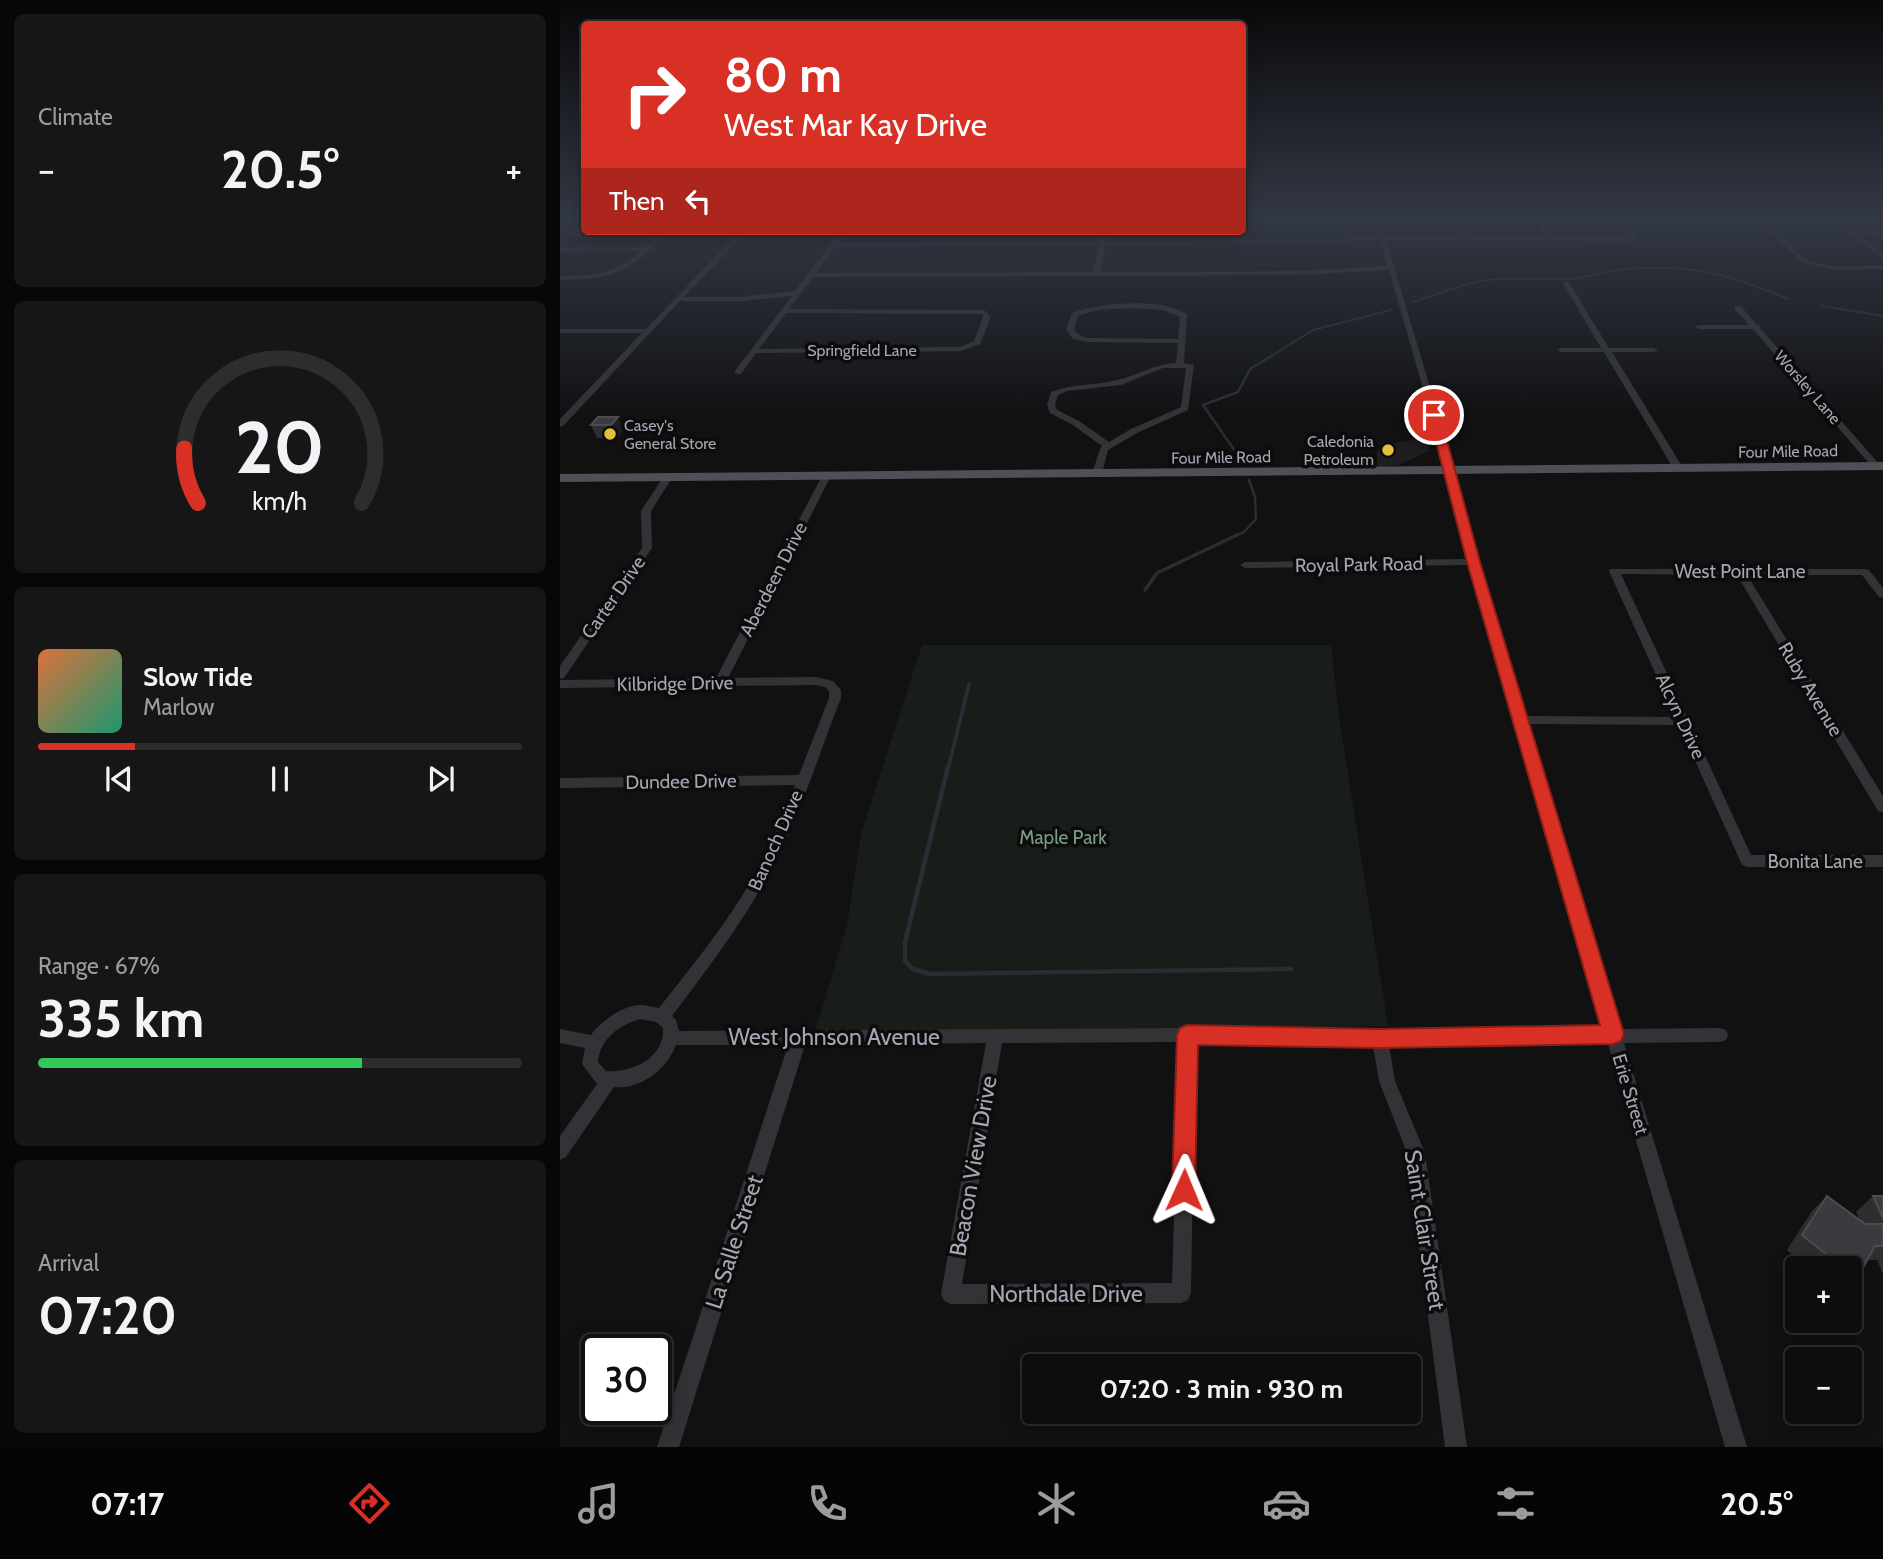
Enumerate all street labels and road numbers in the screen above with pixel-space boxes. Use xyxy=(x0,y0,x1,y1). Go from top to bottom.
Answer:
street label: Springfield Lane xyxy=(807,341,917,360)
street label: Worsley Lane xyxy=(1770,347,1845,428)
street label: Four Mile Road xyxy=(1738,441,1838,462)
street label: Four Mile Road xyxy=(1171,447,1271,468)
street label: Aberdeen Drive xyxy=(735,518,812,640)
street label: Carter Drive xyxy=(577,551,650,643)
street label: Royal Park Road xyxy=(1295,552,1423,577)
street label: West Point Lane xyxy=(1675,560,1806,583)
street label: Ruby Avenue xyxy=(1774,638,1848,741)
street label: Alcyn Drive xyxy=(1651,670,1710,763)
street label: Kilbridge Drive xyxy=(616,671,734,696)
street label: Dundee Drive xyxy=(625,769,737,794)
street label: Banoch Drive xyxy=(743,786,808,894)
street label: Bonita Lane xyxy=(1767,850,1863,873)
street label: West Johnson Avenue xyxy=(728,1023,940,1051)
street label: Erie Street xyxy=(1607,1051,1654,1138)
street label: Beacon View Drive xyxy=(943,1073,1003,1258)
street label: Saint Clair Street xyxy=(1398,1148,1452,1312)
street label: La Salle Street xyxy=(699,1171,769,1312)
street label: Northdale Drive xyxy=(989,1280,1143,1308)

